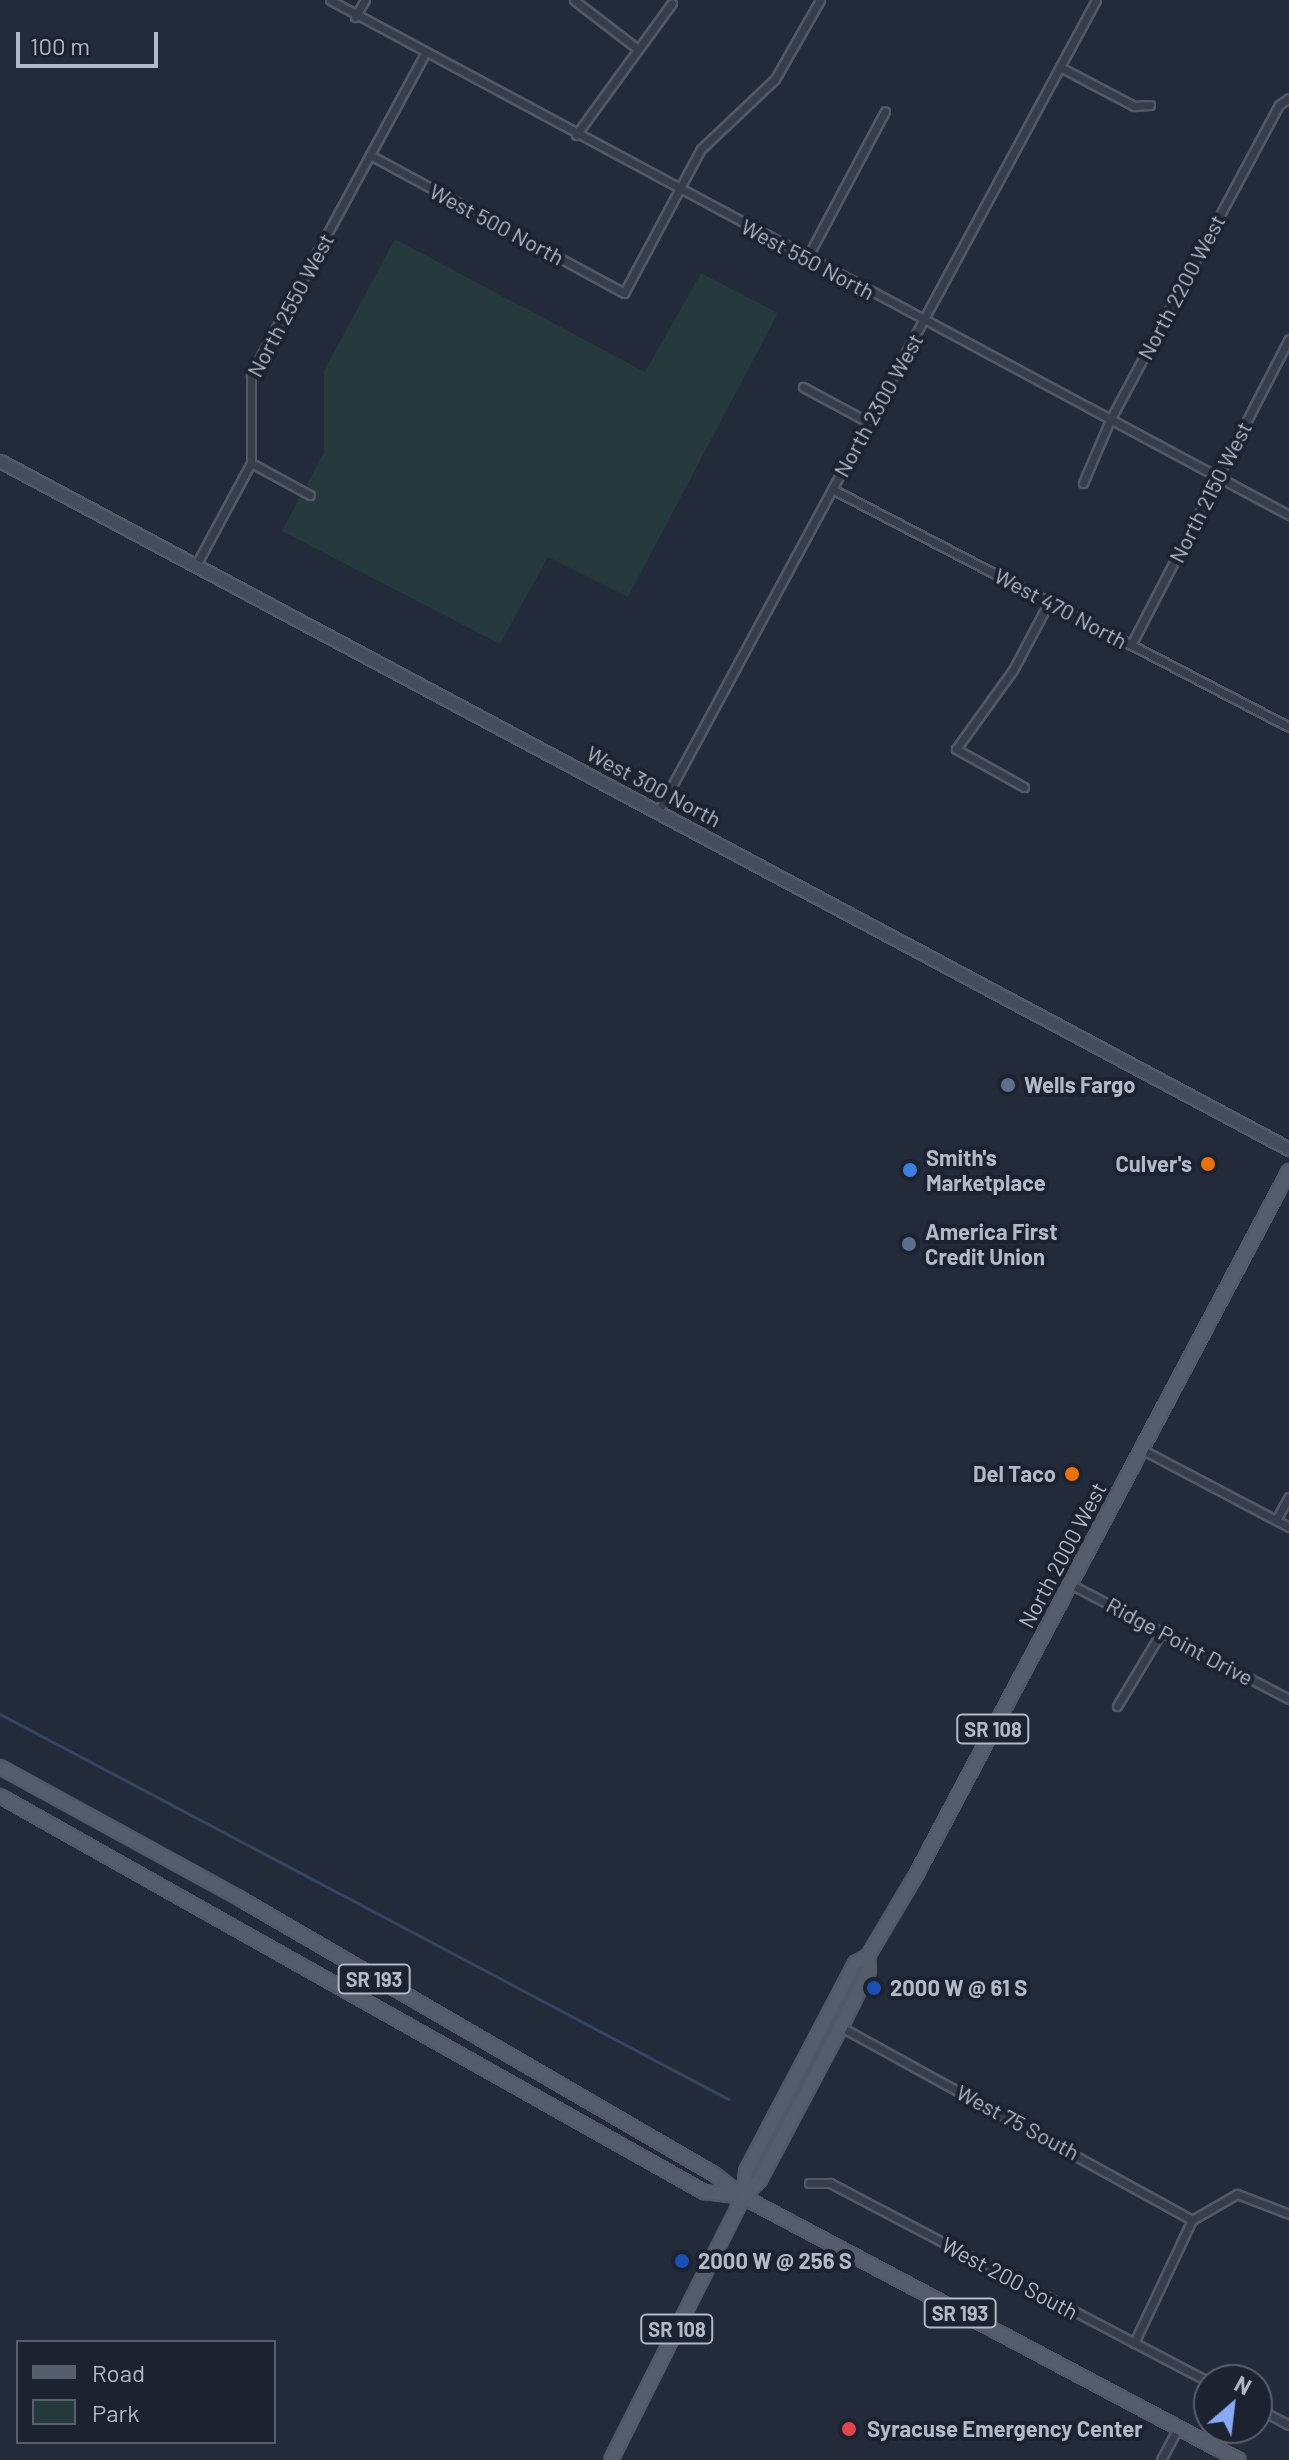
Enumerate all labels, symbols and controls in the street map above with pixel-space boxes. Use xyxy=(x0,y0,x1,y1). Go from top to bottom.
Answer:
scale bar xyxy=(20,16,162,66)
text: 100 m xyxy=(30,31,90,60)
street label: West 500 North xyxy=(425,178,569,270)
street label: North 2200 West xyxy=(1132,210,1230,364)
street label: West 550 North xyxy=(737,213,879,305)
street label: North 2550 West xyxy=(241,229,339,381)
street label: North 2300 West xyxy=(828,329,928,481)
street label: North 2150 West xyxy=(1163,417,1257,567)
street label: West 470 North xyxy=(990,562,1132,654)
street label: West 300 North xyxy=(582,740,726,832)
place label: Wells Fargo xyxy=(1024,1072,1135,1098)
marker: Wells Fargo xyxy=(999,1076,1017,1094)
place label: Smith's Marketplace xyxy=(926,1144,1046,1196)
place label: Culver's xyxy=(1115,1151,1192,1177)
marker: Culver's xyxy=(1199,1155,1217,1173)
marker: Smith's Marketplace xyxy=(901,1161,919,1179)
place label: America First Credit Union xyxy=(925,1218,1058,1270)
marker: America First Credit Union xyxy=(900,1235,918,1253)
place label: Del Taco xyxy=(973,1461,1056,1487)
marker: Del Taco xyxy=(1063,1465,1081,1483)
street label: North 2000 West xyxy=(1012,1478,1112,1632)
street label: Ridge Point Drive xyxy=(1102,1591,1258,1691)
road number: SR 108 xyxy=(955,1713,1031,1745)
road number: SR 193 xyxy=(336,1963,412,1995)
place label: 2000 W @ 61 S xyxy=(890,1975,1027,2001)
marker: 2000 W @ 61 S xyxy=(865,1979,883,1997)
street label: West 75 South xyxy=(952,2079,1084,2165)
street label: West 200 South xyxy=(937,2231,1083,2325)
place label: 2000 W @ 256 S xyxy=(698,2248,852,2274)
marker: 2000 W @ 256 S xyxy=(673,2252,691,2270)
road number: SR 193 xyxy=(922,2297,998,2329)
road number: SR 108 xyxy=(639,2313,715,2345)
legend xyxy=(16,2340,276,2444)
text: Road xyxy=(92,2358,145,2387)
north arrow xyxy=(1193,2364,1273,2444)
text: N xyxy=(1231,2370,1256,2399)
text: Park xyxy=(92,2398,139,2427)
place label: Syracuse Emergency Center xyxy=(867,2416,1143,2442)
marker: Syracuse Emergency Center xyxy=(838,2418,860,2440)

